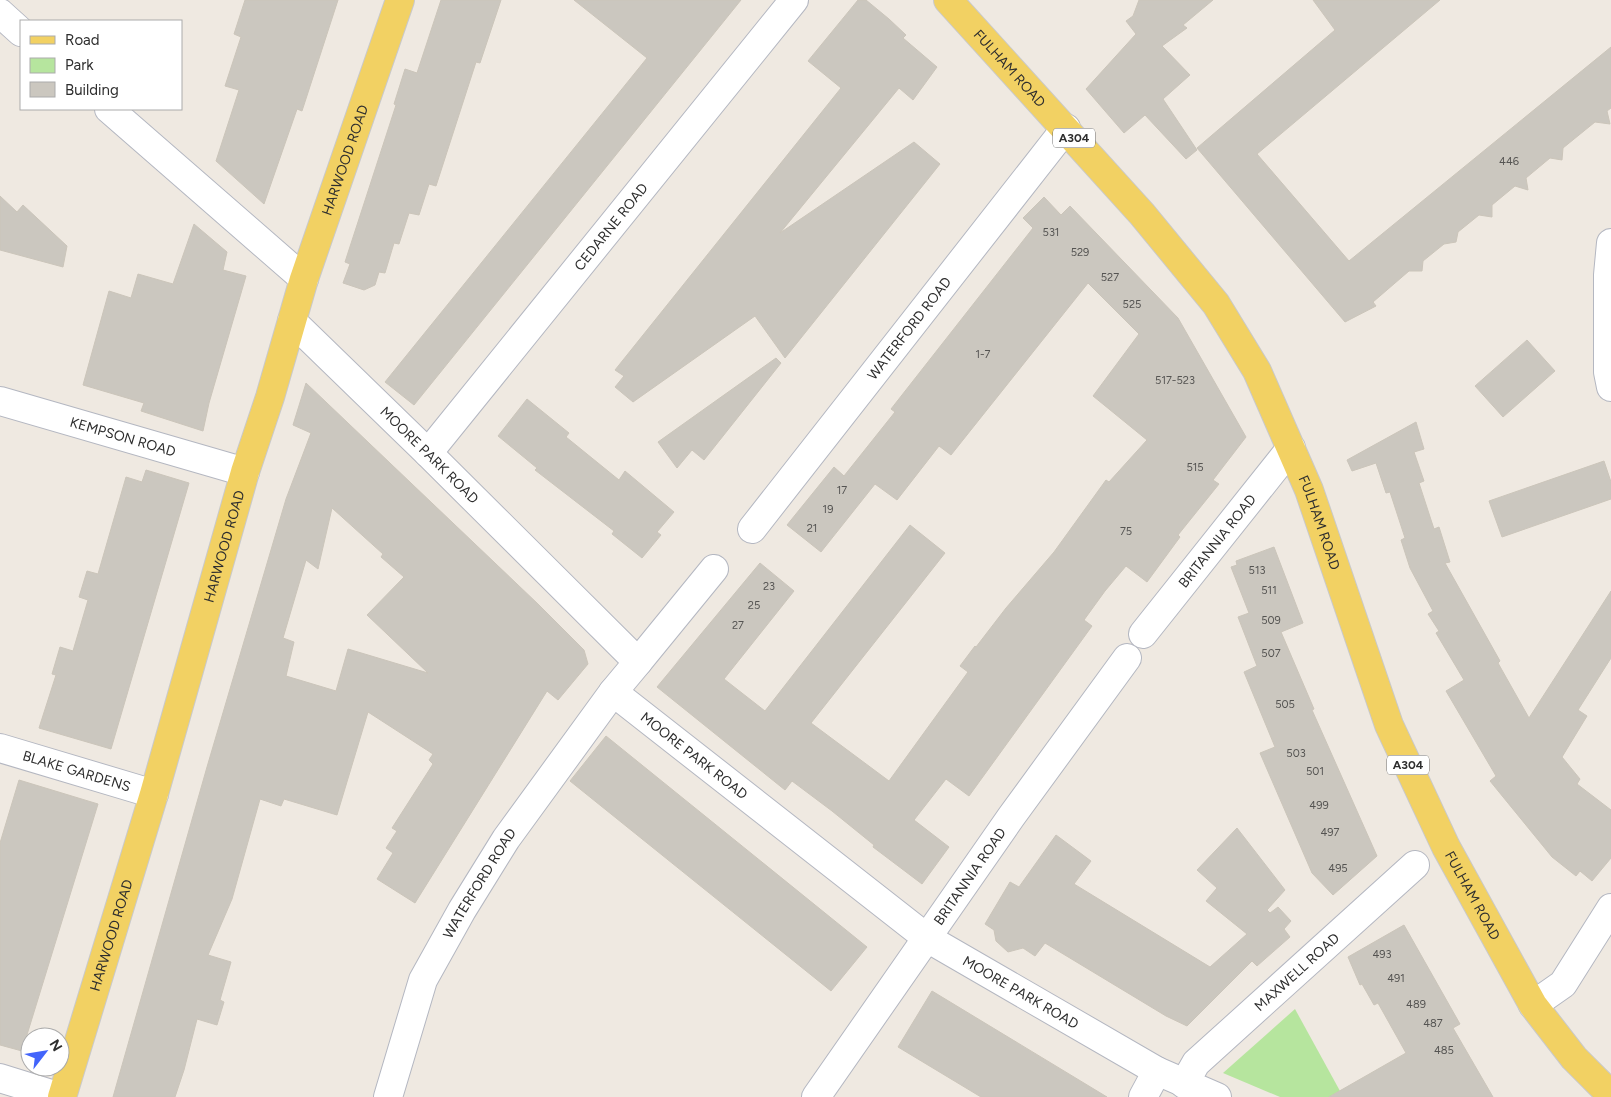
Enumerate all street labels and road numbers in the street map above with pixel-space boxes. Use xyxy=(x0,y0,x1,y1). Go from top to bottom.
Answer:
street label: FULHAM ROAD xyxy=(970,26,1049,111)
street label: HARWOOD ROAD xyxy=(318,102,372,218)
road number: A304 xyxy=(1053,128,1095,148)
street label: CEDARNE ROAD xyxy=(570,179,651,274)
street label: WATERFORD ROAD xyxy=(864,273,955,383)
street label: MOORE PARK ROAD xyxy=(377,403,482,507)
street label: KEMPSON ROAD xyxy=(68,413,178,460)
street label: FULHAM ROAD xyxy=(1295,473,1344,572)
street label: HARWOOD ROAD xyxy=(200,488,248,604)
street label: BRITANNIA ROAD xyxy=(1175,491,1259,591)
street label: MOORE PARK ROAD xyxy=(637,708,751,803)
street label: BLAKE GARDENS xyxy=(21,747,133,795)
road number: A304 xyxy=(1387,756,1429,774)
street label: BRITANNIA ROAD xyxy=(930,824,1009,928)
street label: WATERFORD ROAD xyxy=(439,825,520,942)
street label: FULHAM ROAD xyxy=(1441,848,1504,943)
street label: HARWOOD ROAD xyxy=(86,877,136,993)
street label: MAXWELL ROAD xyxy=(1251,929,1343,1015)
street label: MOORE PARK ROAD xyxy=(960,952,1082,1032)

